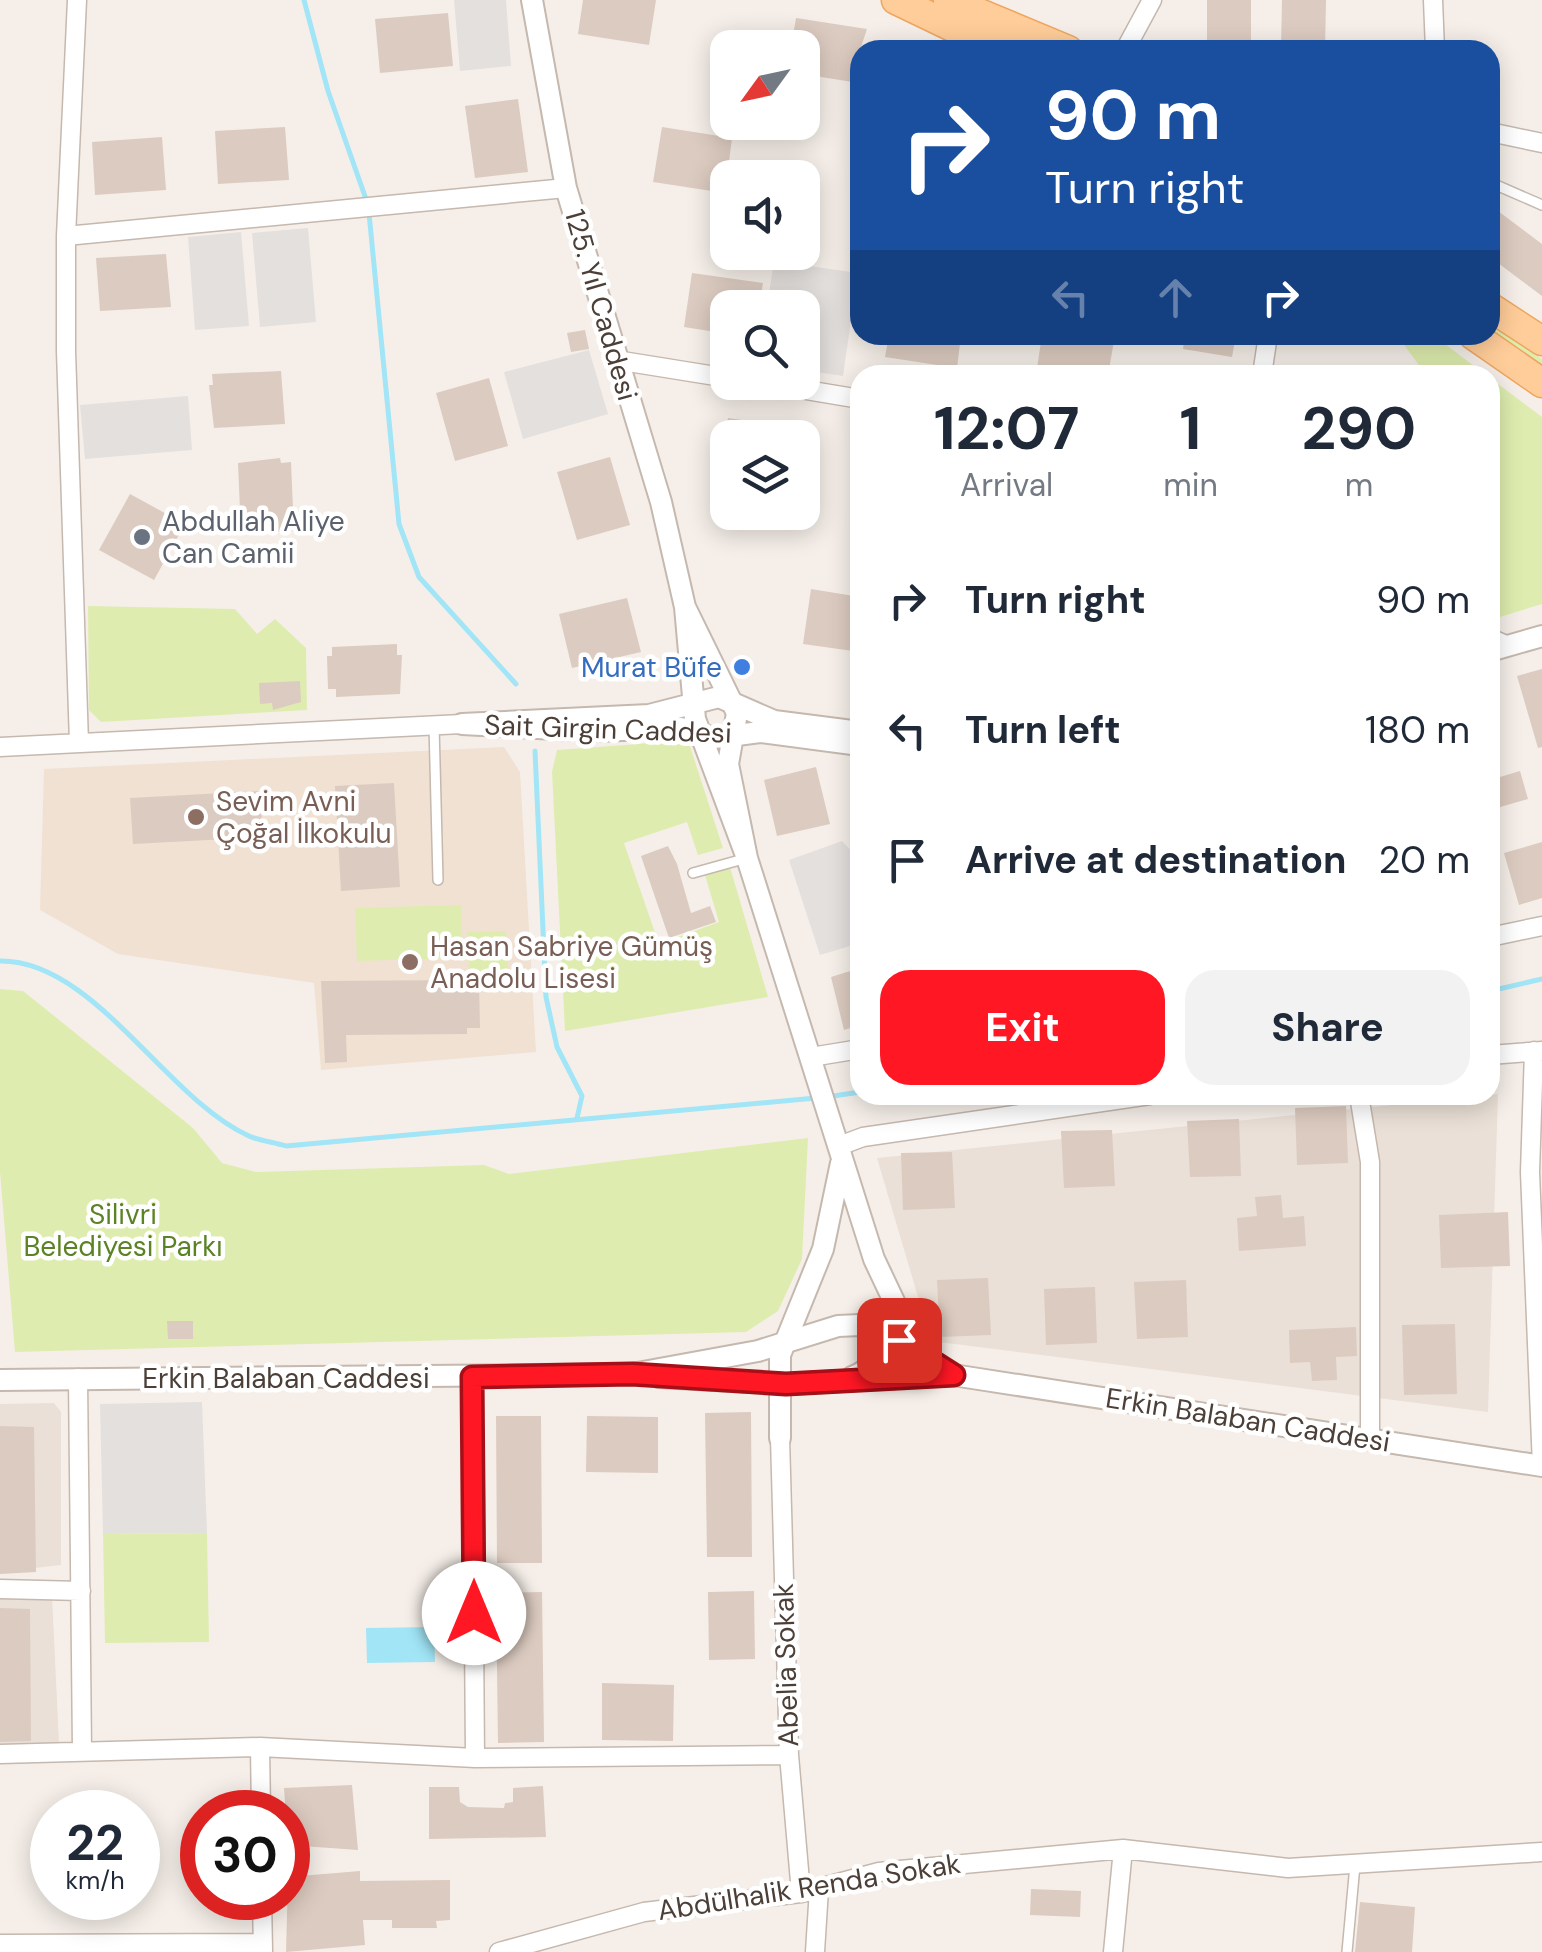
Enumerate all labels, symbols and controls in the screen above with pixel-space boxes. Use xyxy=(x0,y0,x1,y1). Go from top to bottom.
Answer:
north arrow xyxy=(710,30,820,140)
map controls xyxy=(710,30,820,530)
text: 90 m xyxy=(1045,70,1221,161)
icon: right xyxy=(880,80,1010,210)
text: Turn right xyxy=(1045,158,1244,217)
button: sound xyxy=(710,160,820,270)
street label: 125. Yıl Caddesi xyxy=(556,205,646,405)
icon: left xyxy=(1043,270,1098,325)
icon: ahead xyxy=(1148,270,1203,325)
icon: right xyxy=(1253,270,1308,325)
button: search xyxy=(710,290,820,400)
text: 12:07 xyxy=(934,389,1080,468)
text: 1 xyxy=(1180,389,1201,468)
text: 290 xyxy=(1302,389,1416,468)
button: layers xyxy=(710,420,820,530)
text: Arrival xyxy=(960,464,1053,506)
text: min xyxy=(1163,464,1218,506)
text: m xyxy=(1345,464,1373,506)
place label: Abdullah Aliye Can Camii xyxy=(162,503,345,572)
marker: Abdullah Aliye Can Camii xyxy=(131,526,153,548)
icon: right xyxy=(880,573,935,628)
text: Turn right xyxy=(965,575,1146,625)
text: 90 m xyxy=(1376,575,1470,625)
place label: Murat Büfe xyxy=(581,649,722,686)
marker: Murat Büfe xyxy=(731,656,753,678)
icon: left xyxy=(880,703,935,758)
text: Turn left xyxy=(965,705,1121,755)
text: 180 m xyxy=(1365,705,1470,755)
street label: Sait Girgin Caddesi xyxy=(484,706,732,752)
place label: Sevim Avni Çoğal İlkokulu xyxy=(216,783,392,852)
marker: Sevim Avni Çoğal İlkokulu xyxy=(185,806,207,828)
icon: arrive xyxy=(880,833,935,888)
text: Arrive at destination xyxy=(965,835,1347,885)
text: 20 m xyxy=(1379,835,1470,885)
place label: Hasan Sabriye Gümüş Anadolu Lisesi xyxy=(430,928,713,997)
marker: Hasan Sabriye Gümüş Anadolu Lisesi xyxy=(399,951,421,973)
button: Exit xyxy=(880,970,1165,1085)
button: Share xyxy=(1185,970,1470,1085)
park label: Silivri Belediyesi Parkı xyxy=(23,1196,223,1265)
pin xyxy=(857,1298,942,1383)
icon: arrive xyxy=(872,1313,927,1368)
street label: Erkin Balaban Caddesi xyxy=(142,1360,430,1397)
street label: Erkin Balaban Caddesi xyxy=(1103,1379,1393,1461)
position arrow xyxy=(422,1561,526,1665)
street label: Abelia Sokak xyxy=(765,1582,807,1748)
speed limit sign: 30 xyxy=(180,1790,310,1920)
text: 22 xyxy=(66,1810,124,1876)
street label: Abdülhalik Renda Sokak xyxy=(655,1845,963,1929)
text: km/h xyxy=(65,1864,125,1897)

